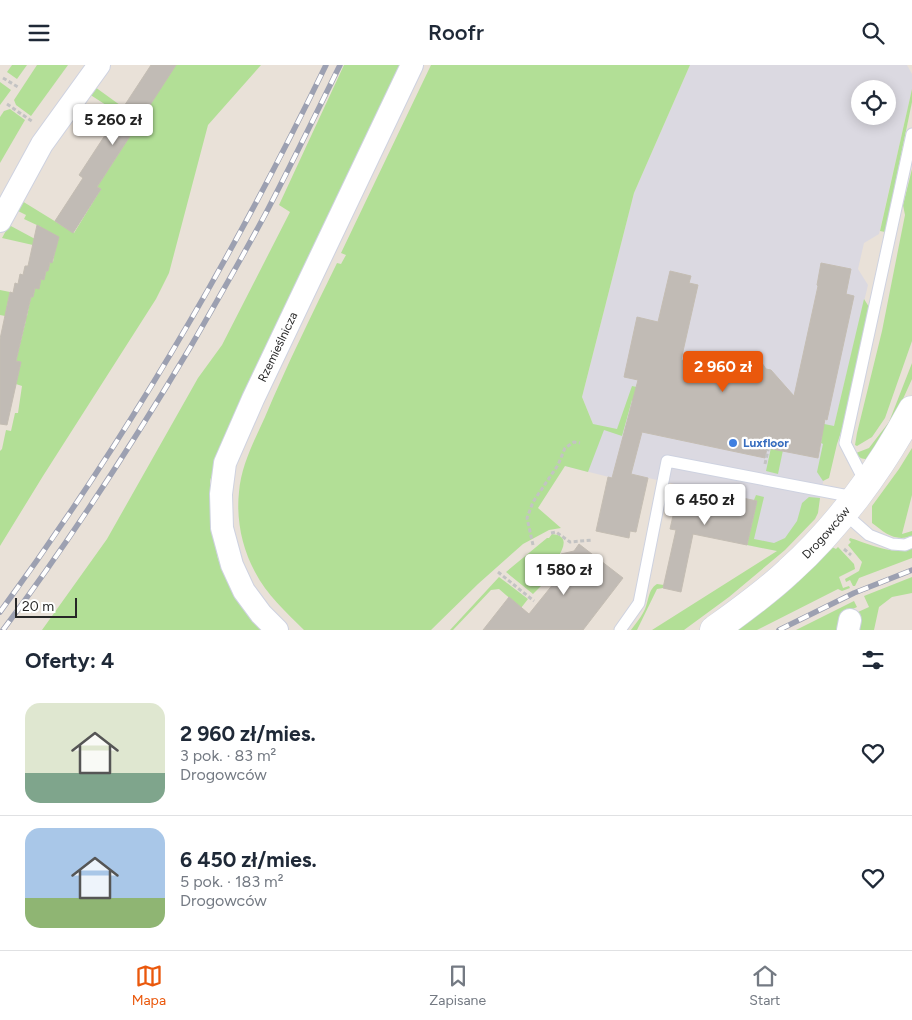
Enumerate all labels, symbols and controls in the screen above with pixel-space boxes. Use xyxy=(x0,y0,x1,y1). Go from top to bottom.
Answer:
icon: menu xyxy=(25,19,53,47)
text: Roofr xyxy=(428,19,484,46)
icon: search xyxy=(859,19,887,47)
map controls xyxy=(851,80,896,125)
button: locate xyxy=(851,80,896,125)
pin: 5 260 zł xyxy=(61,103,165,146)
text: 5 260 zł xyxy=(84,110,142,129)
street label: Rzemieślnicza xyxy=(255,310,300,384)
pin: 2 960 zł xyxy=(671,351,775,393)
text: 2 960 zł xyxy=(694,357,752,376)
place label: Luxfloor xyxy=(743,436,789,450)
marker: Luxfloor xyxy=(727,437,739,449)
pin: 6 450 zł xyxy=(653,483,757,526)
text: 6 450 zł xyxy=(676,490,734,509)
street label: Drogowców xyxy=(799,503,853,562)
pin: 1 580 zł xyxy=(512,553,616,596)
text: 1 580 zł xyxy=(536,560,592,579)
scale bar xyxy=(15,595,78,618)
text: 20 m xyxy=(22,598,54,615)
icon: filters xyxy=(859,646,887,674)
text: Oferty: 4 xyxy=(25,648,114,673)
text: 2 960 zł/mies. xyxy=(180,721,316,746)
icon: home xyxy=(65,723,125,783)
icon: heart xyxy=(859,739,887,767)
text: 3 pok. · 83 m² xyxy=(180,746,276,765)
text: Drogowców xyxy=(180,765,267,784)
text: 6 450 zł/mies. xyxy=(180,847,317,872)
icon: home xyxy=(65,848,125,908)
icon: heart xyxy=(859,864,887,892)
text: 5 pok. · 183 m² xyxy=(180,872,283,891)
text: Drogowców xyxy=(180,891,267,910)
tab: Mapa xyxy=(132,962,166,1009)
tab: Zapisane xyxy=(429,962,486,1009)
tab: Start xyxy=(749,962,780,1009)

